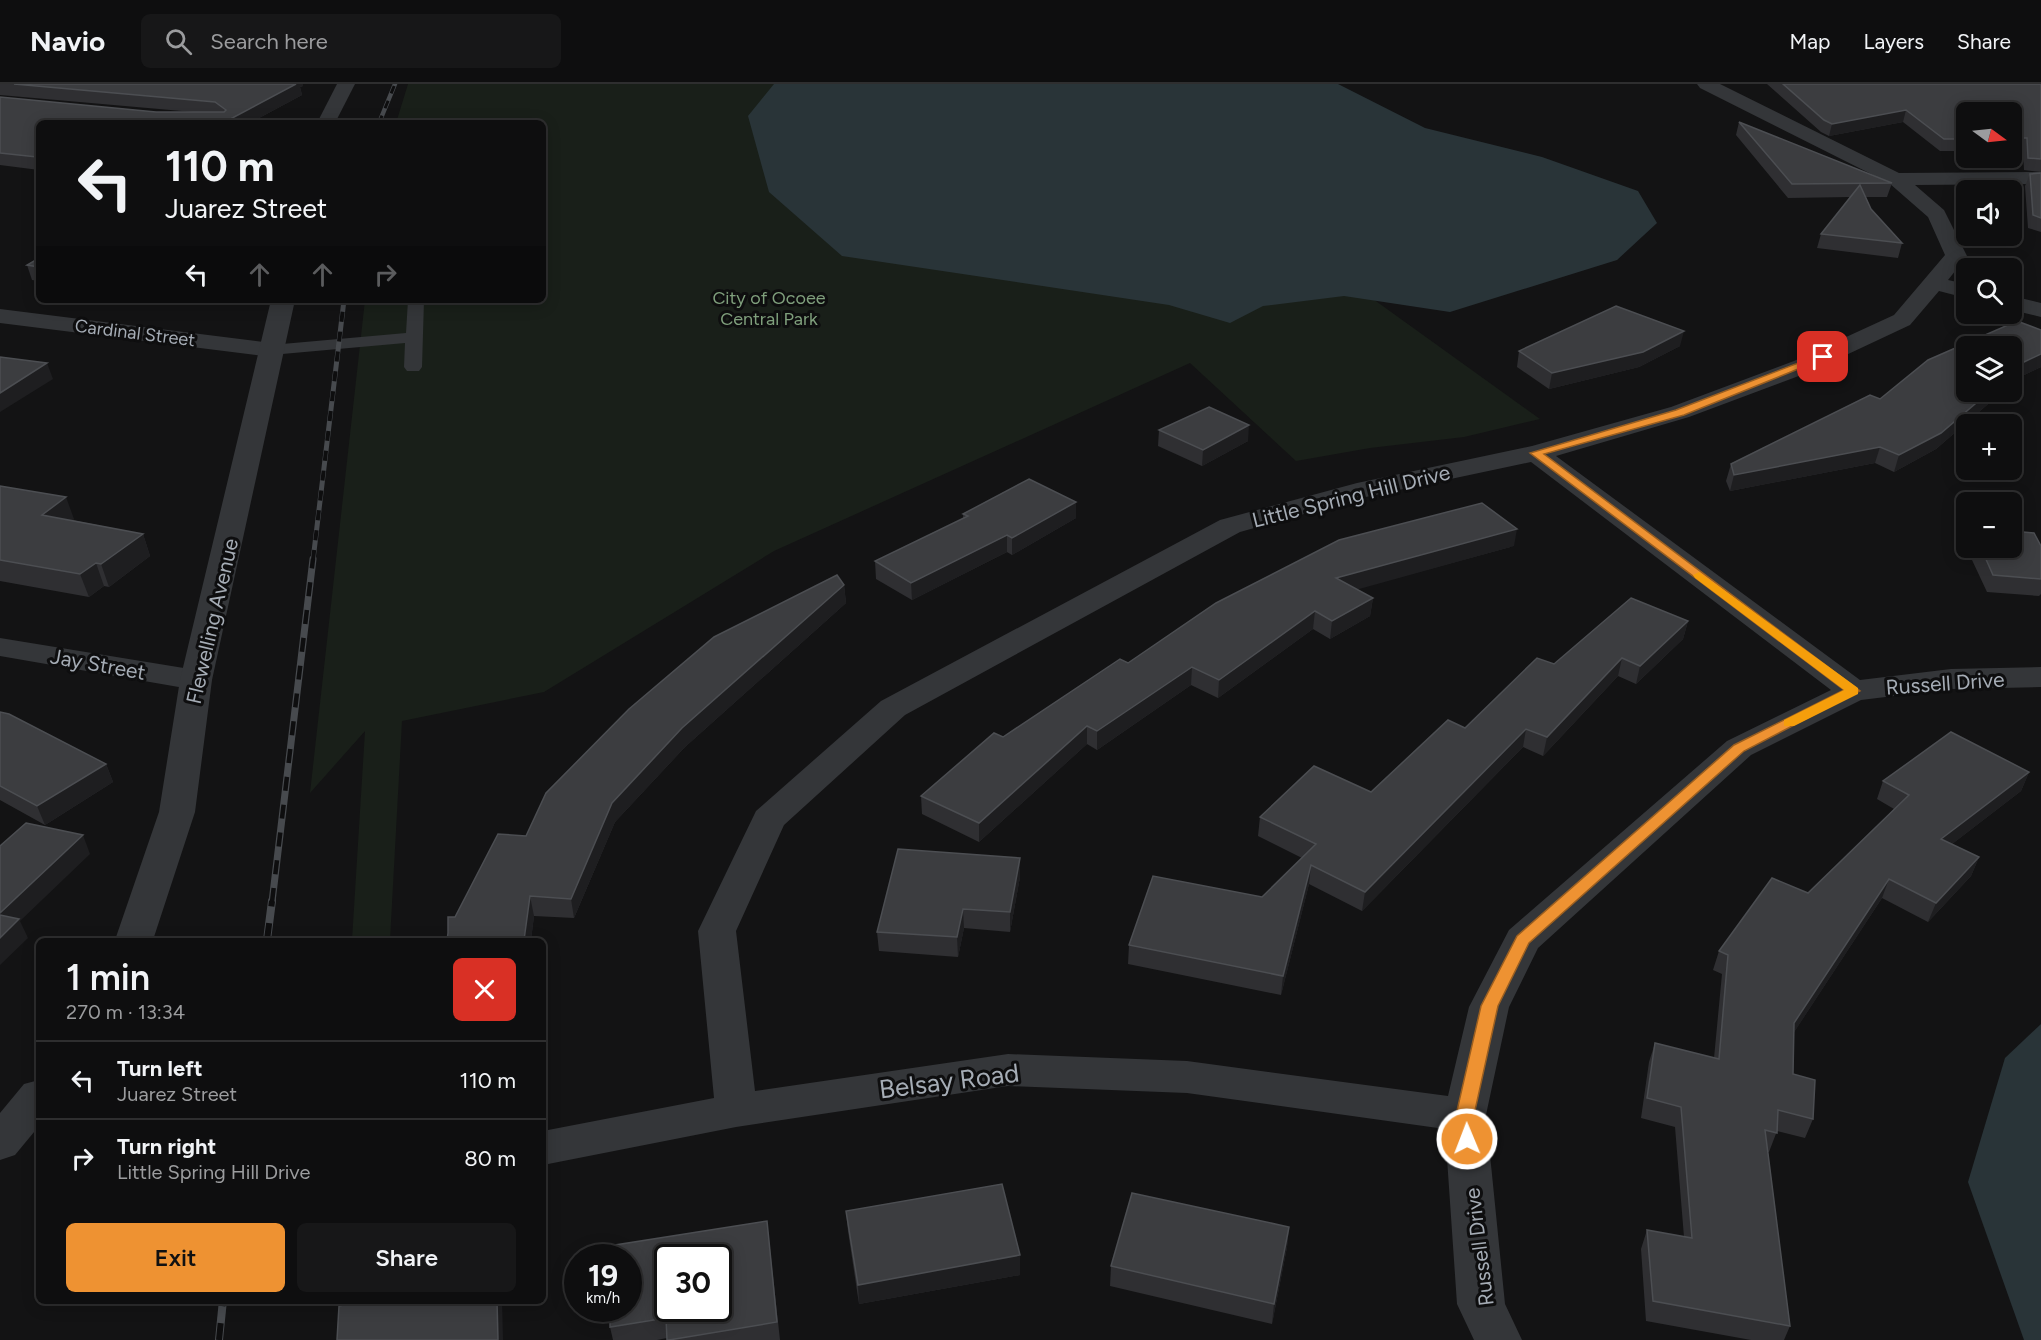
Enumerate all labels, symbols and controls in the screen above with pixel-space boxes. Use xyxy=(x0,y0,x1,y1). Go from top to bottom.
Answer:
search box xyxy=(141,14,561,68)
text: Navio xyxy=(30,24,105,58)
icon: search xyxy=(162,25,195,58)
text: Search here xyxy=(210,28,328,55)
text: Map xyxy=(1790,29,1830,54)
text: Layers xyxy=(1863,29,1924,54)
text: Share xyxy=(1957,29,2011,54)
north arrow xyxy=(1956,102,2022,168)
map controls xyxy=(1956,102,2022,558)
text: 110 m xyxy=(165,141,274,192)
icon: left xyxy=(66,144,144,222)
button: sound xyxy=(1956,180,2022,246)
text: Juarez Street xyxy=(165,192,327,225)
icon: left xyxy=(180,258,213,291)
icon: ahead xyxy=(243,258,276,291)
icon: ahead xyxy=(306,258,339,291)
icon: right xyxy=(369,258,402,291)
button: search xyxy=(1956,258,2022,324)
park label: City of Ocoee Central Park xyxy=(712,287,826,330)
street label: Cardinal Street xyxy=(74,315,197,351)
pin xyxy=(1797,331,1848,382)
button: layers xyxy=(1956,336,2022,402)
icon: arrive xyxy=(1806,340,1839,373)
button: + xyxy=(1956,414,2022,480)
street label: Little Spring Hill Drive xyxy=(1249,459,1453,533)
button: − xyxy=(1956,492,2022,558)
street label: Flewelling Avenue xyxy=(181,536,243,706)
street label: Jay Street xyxy=(48,643,148,685)
street label: Russell Drive xyxy=(1885,666,2005,700)
text: 1 min xyxy=(66,956,150,999)
button: close xyxy=(453,958,516,1021)
text: 270 m · 13:34 xyxy=(66,1000,185,1024)
text: Turn left xyxy=(117,1055,203,1082)
street label: Belsay Road xyxy=(877,1057,1021,1105)
icon: left xyxy=(66,1064,99,1097)
text: 110 m xyxy=(460,1067,516,1094)
text: Juarez Street xyxy=(117,1082,237,1106)
position arrow xyxy=(1435,1107,1499,1171)
text: Turn right xyxy=(117,1133,216,1160)
icon: right xyxy=(66,1142,99,1175)
text: 80 m xyxy=(464,1145,516,1172)
text: Little Spring Hill Drive xyxy=(117,1160,310,1184)
street label: Russell Drive xyxy=(1459,1186,1499,1308)
button: Exit xyxy=(66,1223,285,1292)
button: Share xyxy=(297,1223,516,1292)
speed limit sign: 30 xyxy=(654,1244,732,1322)
text: 19 xyxy=(588,1257,618,1294)
text: km/h xyxy=(586,1289,620,1307)

